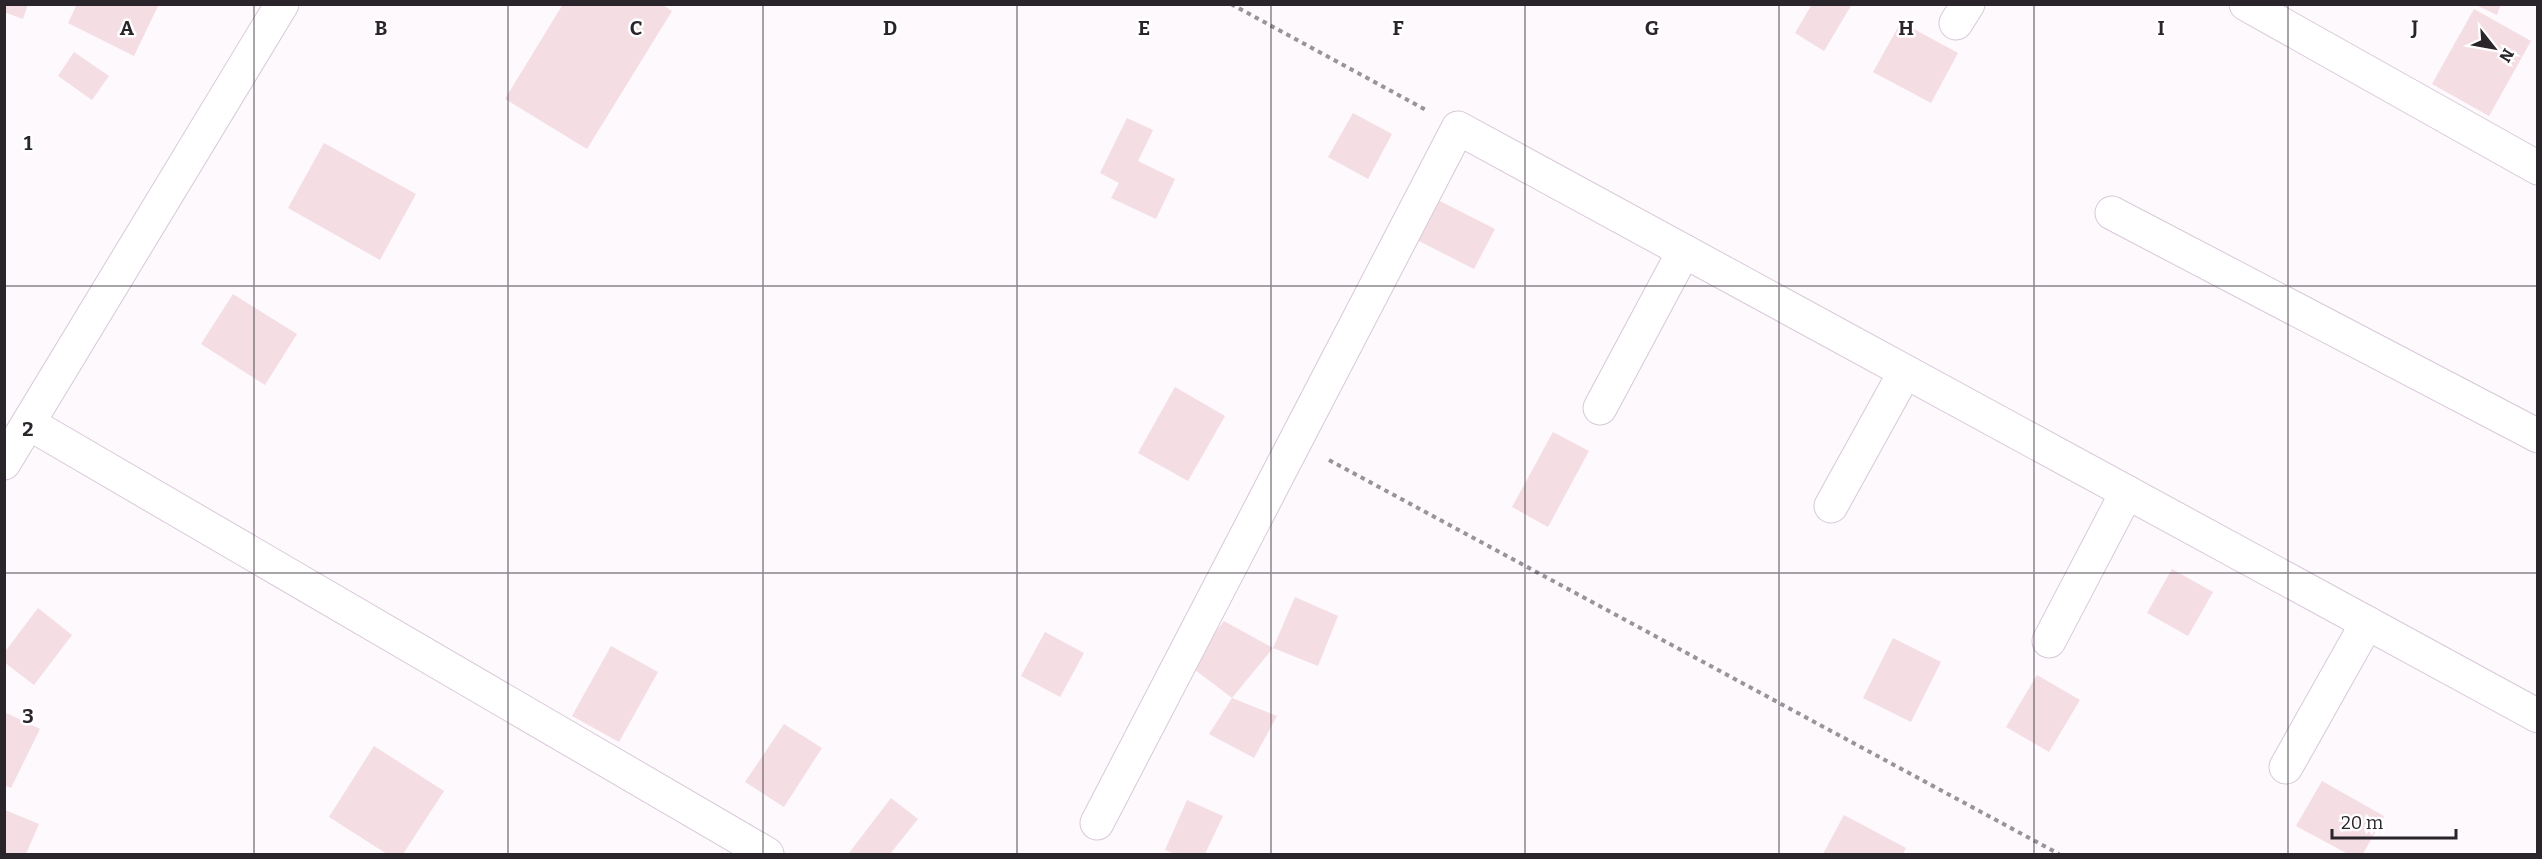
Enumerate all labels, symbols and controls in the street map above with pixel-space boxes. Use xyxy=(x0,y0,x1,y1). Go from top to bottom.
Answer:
text: A xyxy=(120,16,135,40)
text: B xyxy=(375,16,388,40)
text: C xyxy=(630,16,642,40)
text: D xyxy=(883,16,897,40)
text: E xyxy=(1138,16,1150,40)
text: F xyxy=(1392,16,1404,40)
text: G xyxy=(1645,16,1659,40)
text: H xyxy=(1898,16,1914,40)
text: I xyxy=(2157,16,2165,40)
text: J xyxy=(2411,16,2419,40)
north arrow xyxy=(2464,18,2524,78)
text: N xyxy=(2495,45,2518,66)
text: 1 xyxy=(24,131,33,155)
text: 2 xyxy=(22,417,34,441)
text: 3 xyxy=(22,704,34,728)
scale bar xyxy=(2332,802,2456,840)
text: 20 m xyxy=(2341,812,2383,834)

